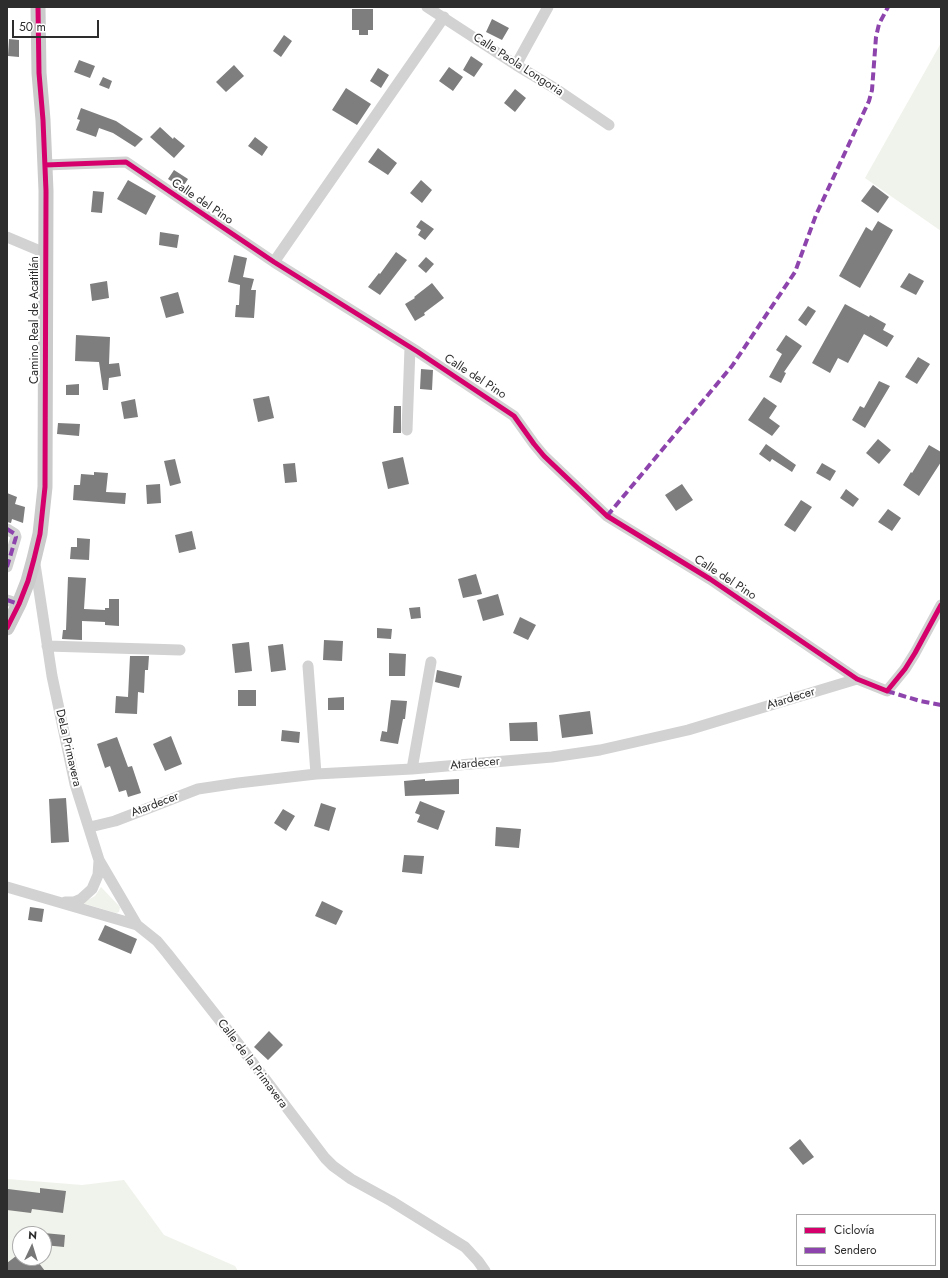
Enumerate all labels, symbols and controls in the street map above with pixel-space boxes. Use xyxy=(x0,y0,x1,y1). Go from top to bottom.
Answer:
scale bar xyxy=(14,12,101,38)
text: 50 m xyxy=(19,18,46,36)
street label: Calle Paola Longoria xyxy=(470,30,566,100)
street label: Calle del Pino xyxy=(168,176,236,228)
street label: Camino Real de Acatitlán xyxy=(28,256,42,384)
street label: Calle del Pino xyxy=(441,352,509,402)
street label: Calle del Pino xyxy=(691,553,759,603)
street label: Atardecer xyxy=(765,685,817,713)
street label: DeLa Primavera xyxy=(52,708,84,788)
street label: Atardecer xyxy=(450,755,500,773)
street label: Atardecer xyxy=(129,789,181,821)
street label: Calle de la Primavera xyxy=(214,1017,290,1111)
legend xyxy=(796,1214,936,1266)
text: Ciclovía xyxy=(834,1221,874,1239)
north arrow xyxy=(12,1226,52,1266)
text: N xyxy=(28,1227,38,1243)
text: Sendero xyxy=(834,1241,877,1259)

